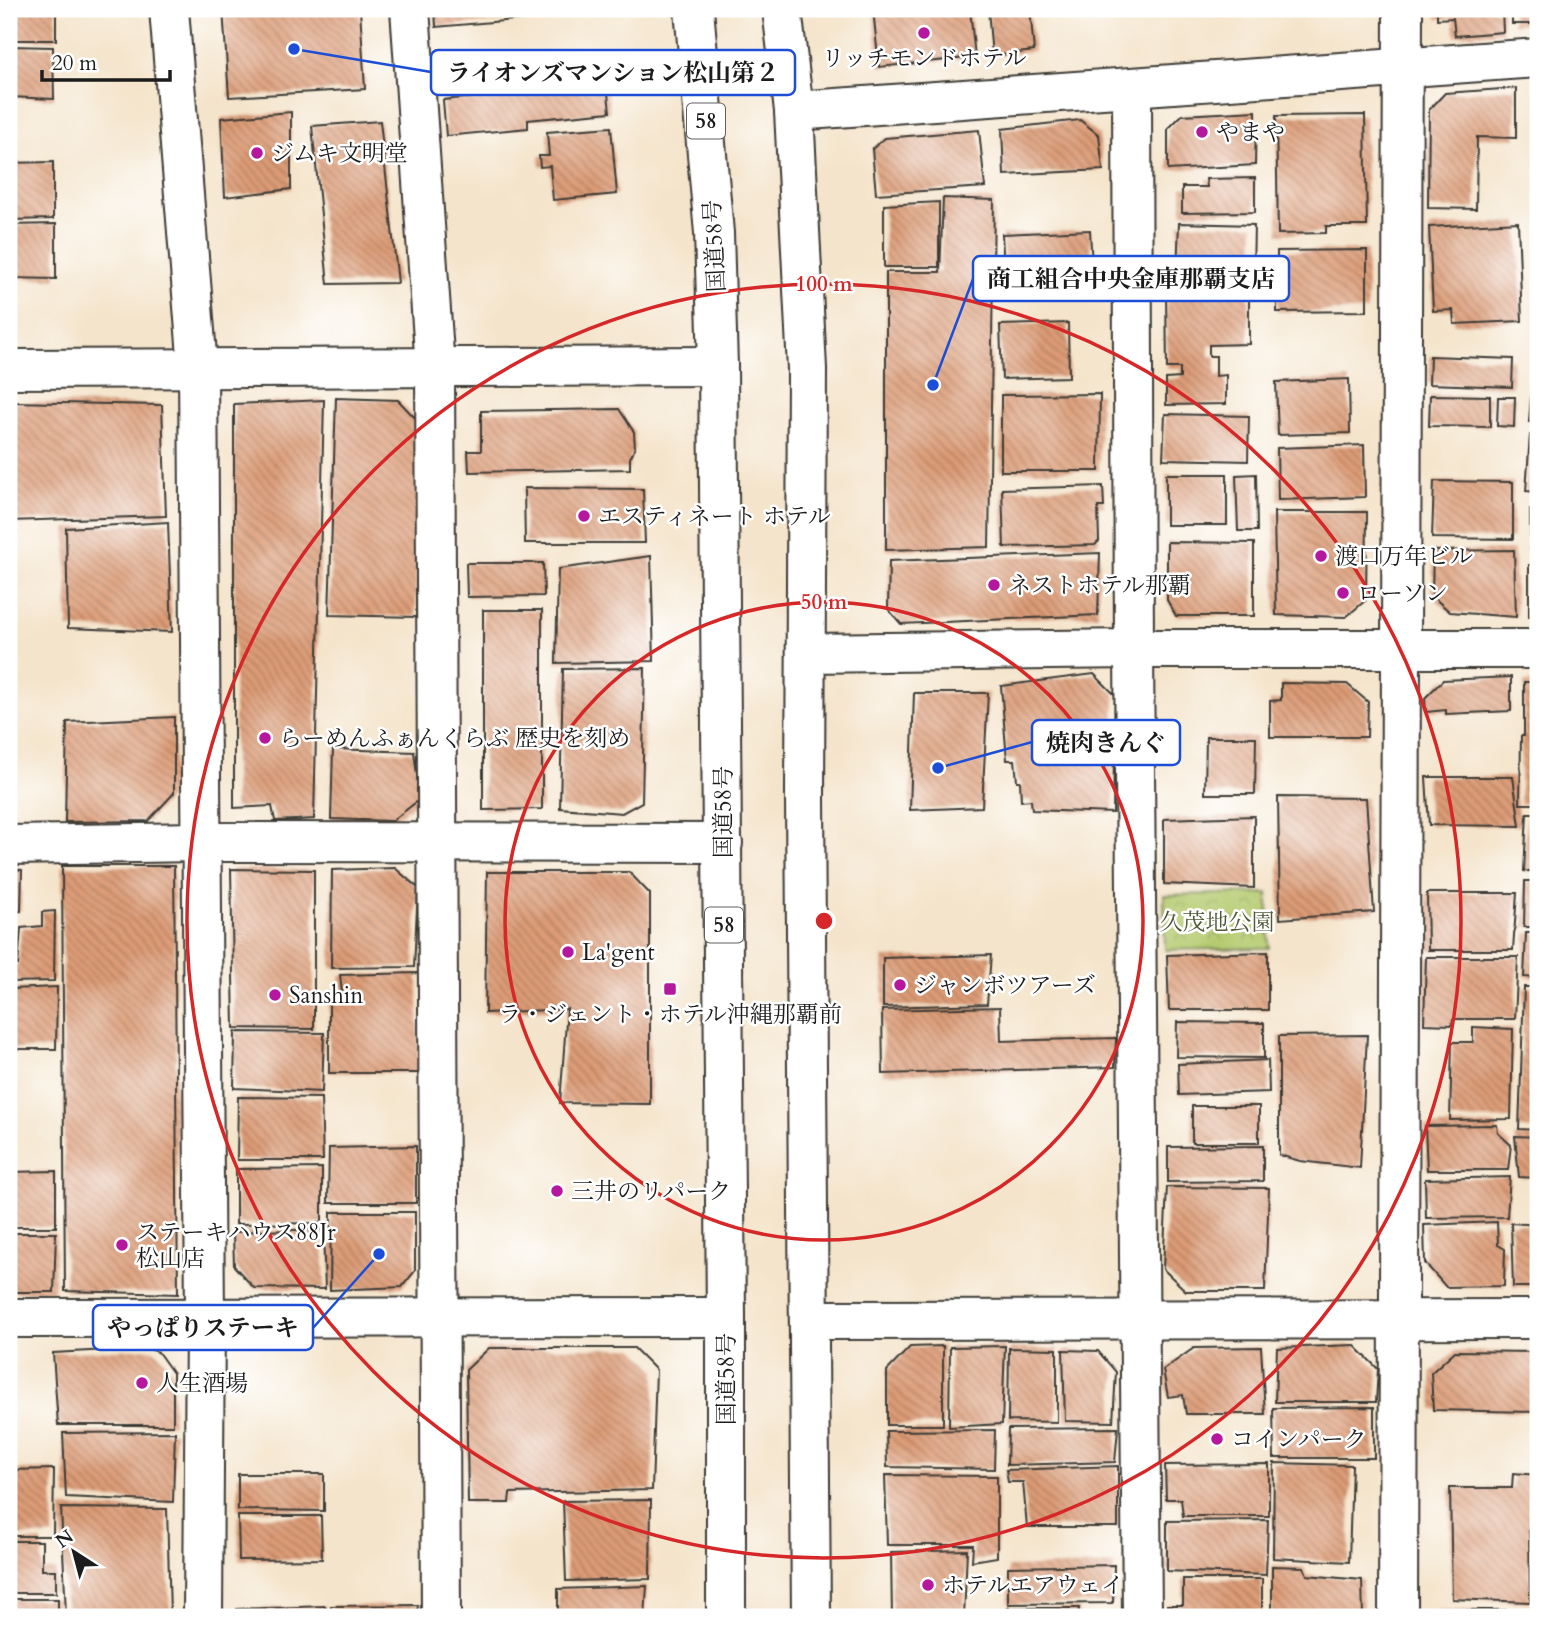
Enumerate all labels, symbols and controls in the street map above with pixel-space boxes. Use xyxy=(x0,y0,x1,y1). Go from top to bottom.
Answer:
marker: リッチモンドホテル xyxy=(916,25,932,41)
scale bar xyxy=(42,38,170,82)
place label: リッチモンドホテル xyxy=(822,43,1026,74)
text: 20 m xyxy=(52,49,97,78)
callout: ライオンズマンション松山第２ xyxy=(431,50,795,95)
text: ライオンズマンション松山第２ xyxy=(447,57,779,90)
road number: 58 xyxy=(687,104,725,138)
place label: やまや xyxy=(1216,117,1285,148)
marker: やまや xyxy=(1194,124,1210,140)
place label: ジムキ文明堂 xyxy=(271,138,408,169)
marker: ジムキ文明堂 xyxy=(249,145,265,161)
street label: 国道58号 xyxy=(697,199,732,293)
callout: 商工組合中央金庫那覇支店 xyxy=(973,256,1289,301)
text: 商工組合中央金庫那覇支店 xyxy=(987,263,1275,296)
text: 100 m xyxy=(795,270,853,299)
place label: エスティネート ホテル xyxy=(598,501,831,532)
marker: エスティネート ホテル xyxy=(576,508,592,524)
place label: 渡口万年ビル xyxy=(1335,541,1473,572)
marker: 渡口万年ビル xyxy=(1313,548,1329,564)
place label: ネストホテル那覇 xyxy=(1008,570,1191,601)
marker: ネストホテル那覇 xyxy=(986,577,1002,593)
place label: ローソン xyxy=(1357,578,1448,609)
marker: ローソン xyxy=(1335,585,1351,601)
text: 50 m xyxy=(801,588,848,617)
callout: 焼肉きんぐ xyxy=(1032,720,1180,765)
place label: らーめんふぁんくらぶ 歴史を刻め xyxy=(279,723,630,754)
text: 焼肉きんぐ xyxy=(1046,727,1166,760)
marker: らーめんふぁんくらぶ 歴史を刻め xyxy=(257,730,273,746)
street label: 国道58号 xyxy=(708,766,739,858)
park label: 久茂地公園 xyxy=(1160,907,1275,938)
road number: 58 xyxy=(705,908,743,942)
centre of rings xyxy=(812,909,836,933)
place label: La'gent xyxy=(582,937,655,968)
marker: La'gent xyxy=(560,944,576,960)
place label: ジャンボツアーズ xyxy=(914,970,1096,1001)
marker: ジャンボツアーズ xyxy=(892,977,908,993)
place label: Sanshin xyxy=(289,980,363,1011)
marker: ラ・ジェント・ホテル沖縄那覇前 xyxy=(662,981,678,997)
marker: Sanshin xyxy=(267,987,283,1003)
place label: ラ・ジェント・ホテル沖縄那覇前 xyxy=(498,999,842,1030)
place label: 三井のリパーク xyxy=(571,1176,731,1207)
marker: 三井のリパーク xyxy=(549,1183,565,1199)
place label: ステーキハウス88Jr 松山店 xyxy=(136,1217,336,1274)
marker: ステーキハウス88Jr 松山店 xyxy=(114,1237,130,1253)
callout: やっぱりステーキ xyxy=(93,1305,313,1350)
text: やっぱりステーキ xyxy=(107,1312,299,1345)
street label: 国道58号 xyxy=(711,1333,742,1425)
place label: 人生酒場 xyxy=(156,1368,248,1399)
marker: 人生酒場 xyxy=(134,1375,150,1391)
place label: コインパーク xyxy=(1231,1424,1367,1455)
marker: コインパーク xyxy=(1209,1431,1225,1447)
north arrow xyxy=(38,1518,108,1588)
text: N xyxy=(50,1523,79,1554)
place label: ホテルエアウェイ xyxy=(942,1570,1124,1601)
marker: ホテルエアウェイ xyxy=(920,1577,936,1593)

